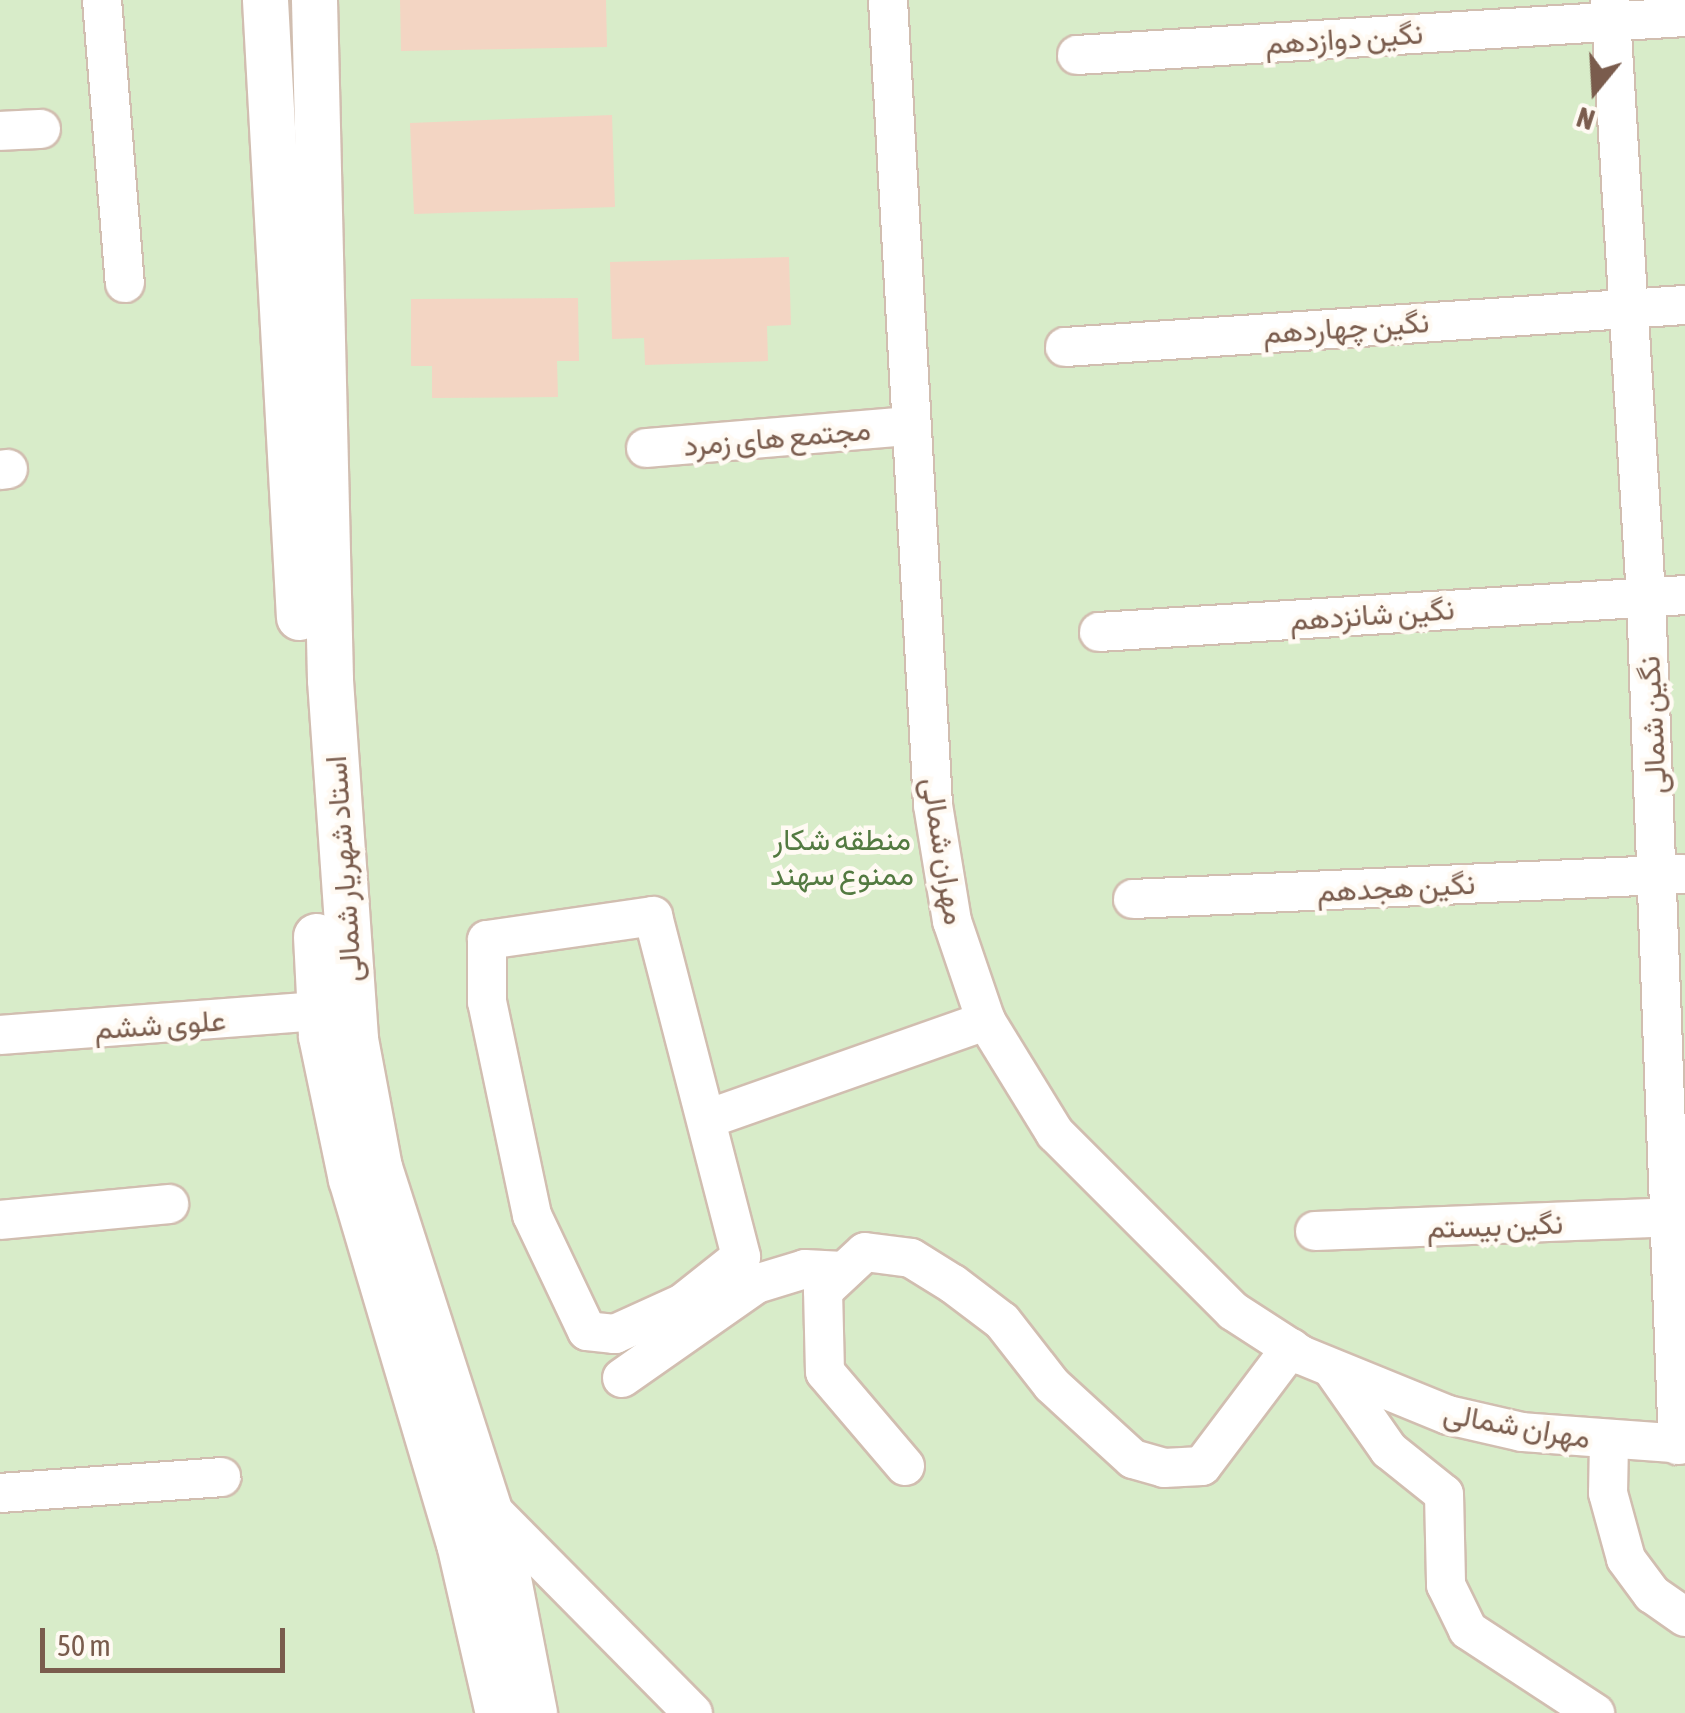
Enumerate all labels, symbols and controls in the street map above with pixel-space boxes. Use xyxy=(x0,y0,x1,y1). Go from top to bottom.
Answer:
street label: نگین دوازدهم xyxy=(1264,15,1424,61)
north arrow xyxy=(1545,40,1645,140)
text: N xyxy=(1573,101,1599,136)
street label: نگین چهاردهم xyxy=(1262,303,1430,351)
street label: مجتمع های زمرد xyxy=(682,411,872,463)
street label: نگین شانزدهم xyxy=(1288,590,1456,638)
street label: نگین شمالی xyxy=(1630,655,1674,795)
street label: استاد شهریار شمالی xyxy=(317,755,369,983)
street label: مهران شمالی xyxy=(915,775,973,927)
park label: منطقه شکار ممنوع سهند xyxy=(770,821,914,892)
street label: نگین هجدهم xyxy=(1316,865,1476,909)
street label: علوی ششم xyxy=(93,1001,227,1047)
street label: نگین بیستم xyxy=(1426,1205,1564,1245)
street label: مهران شمالی xyxy=(1441,1394,1593,1456)
scale bar xyxy=(45,1608,290,1670)
text: 50 m xyxy=(57,1628,111,1662)

